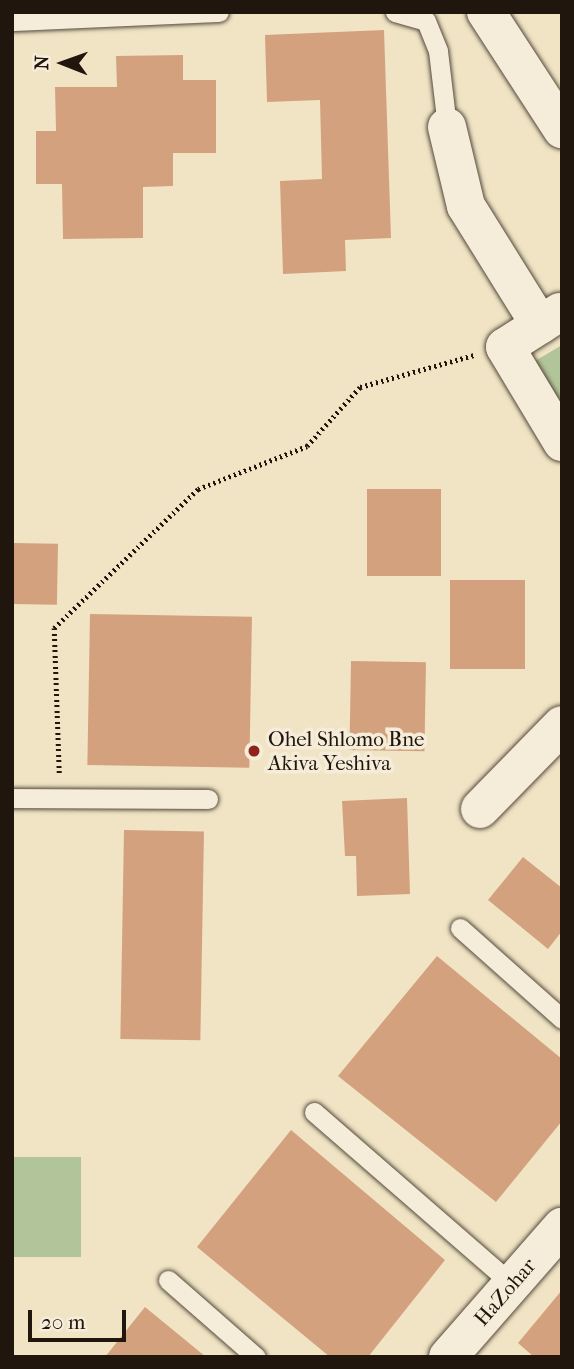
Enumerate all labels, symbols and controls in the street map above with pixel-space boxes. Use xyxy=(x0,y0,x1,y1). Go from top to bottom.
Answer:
north arrow xyxy=(28,28,98,98)
text: N xyxy=(31,55,53,70)
place label: Ohel Shlomo Bne Akiva Yeshiva xyxy=(268,726,424,776)
marker: Ohel Shlomo Bne Akiva Yeshiva xyxy=(246,743,262,759)
street label: HaZohar xyxy=(469,1253,541,1331)
scale bar xyxy=(32,1296,130,1340)
text: 20 m xyxy=(41,1310,85,1334)

